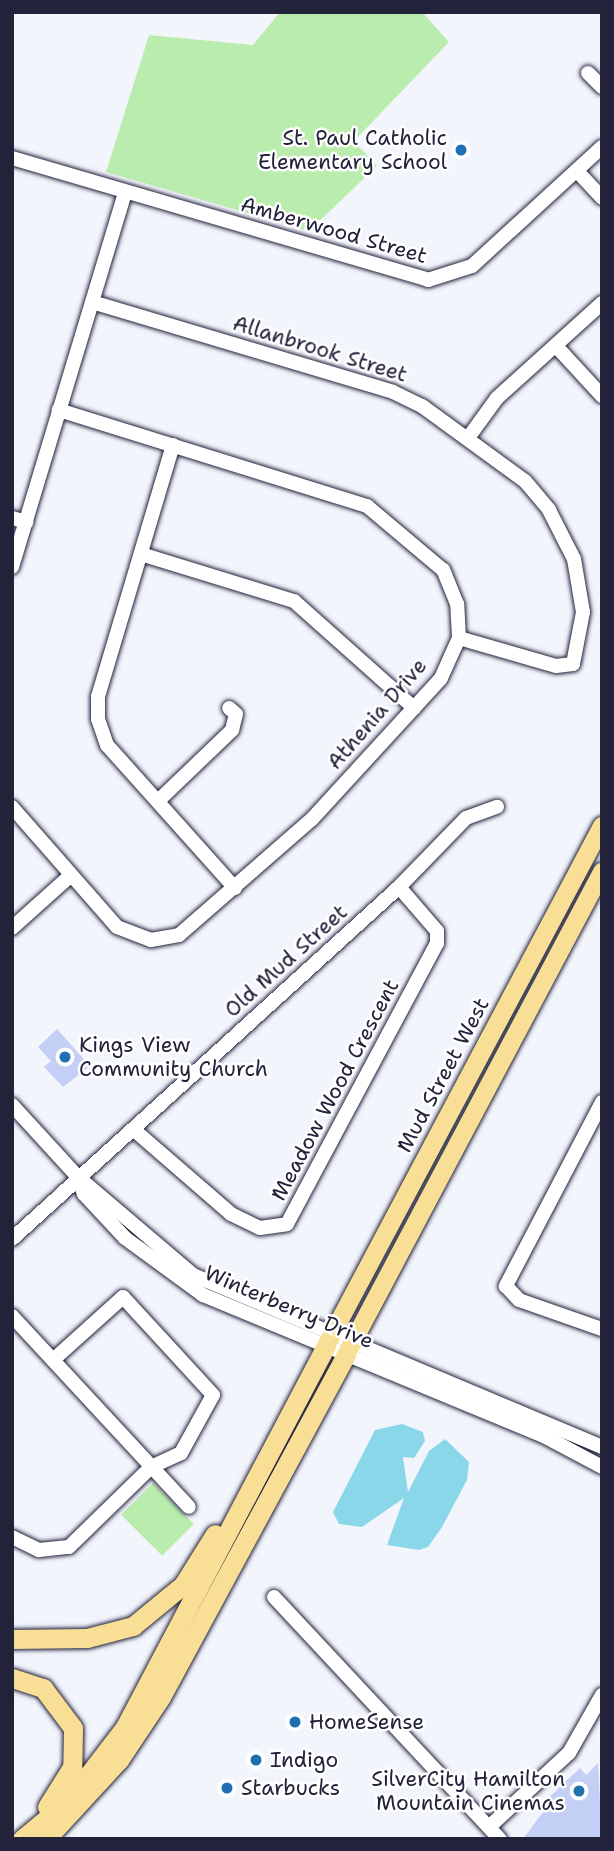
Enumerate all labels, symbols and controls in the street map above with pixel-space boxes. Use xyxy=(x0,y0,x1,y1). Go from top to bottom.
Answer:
place label: St. Paul Catholic Elementary School xyxy=(258,125,447,175)
marker: St. Paul Catholic Elementary School xyxy=(453,142,469,158)
street label: Amberwood Street xyxy=(238,191,430,269)
street label: Allanbrook Street xyxy=(230,311,410,387)
street label: Athenia Drive xyxy=(322,653,432,775)
street label: Old Mud Street xyxy=(220,899,352,1023)
street label: Meadow Wood Crescent xyxy=(266,975,404,1205)
street label: Mud Street West xyxy=(392,993,494,1157)
place label: Kings View Community Church xyxy=(79,1032,268,1082)
marker: Kings View Community Church xyxy=(57,1049,73,1065)
street label: Winterberry Drive xyxy=(201,1260,377,1354)
place label: HomeSense xyxy=(309,1709,424,1735)
marker: HomeSense xyxy=(287,1714,303,1730)
place label: Indigo xyxy=(270,1747,338,1773)
marker: Indigo xyxy=(248,1752,264,1768)
place label: SilverCity Hamilton Mountain Cinemas xyxy=(371,1766,565,1816)
place label: Starbucks xyxy=(241,1775,340,1801)
marker: Starbucks xyxy=(219,1780,235,1796)
marker: SilverCity Hamilton Mountain Cinemas xyxy=(571,1783,587,1799)

